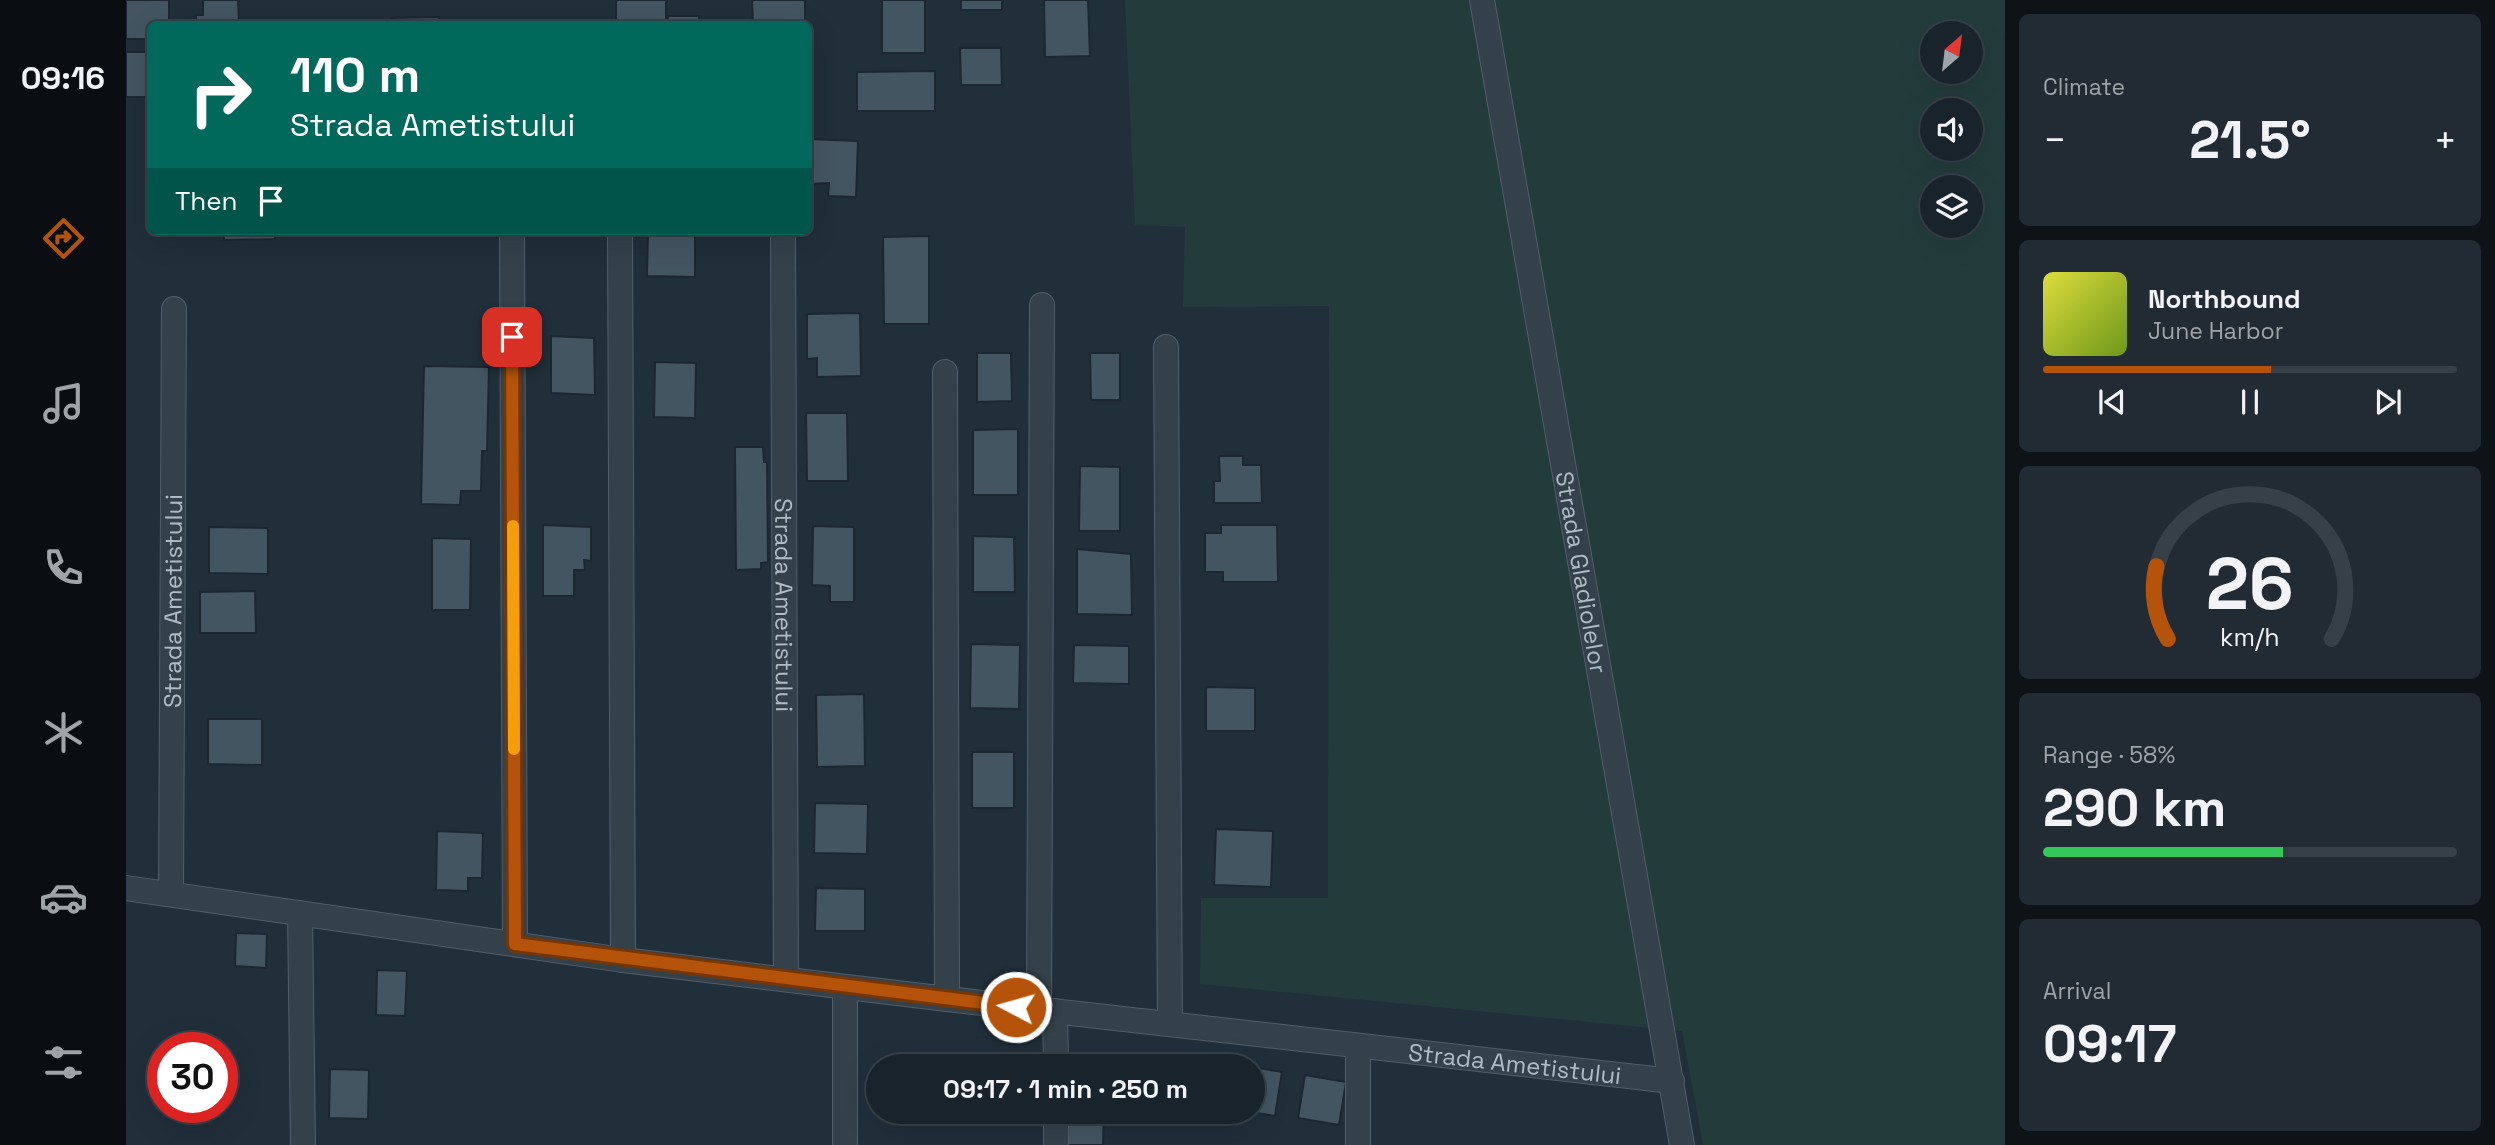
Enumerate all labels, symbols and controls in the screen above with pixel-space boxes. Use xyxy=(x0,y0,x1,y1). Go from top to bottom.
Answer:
north arrow xyxy=(1920,21,1983,84)
map controls xyxy=(1920,21,1983,238)
text: 110 m xyxy=(290,44,420,106)
icon: right xyxy=(175,49,266,140)
text: 09:16 xyxy=(21,58,105,98)
text: Climate xyxy=(2043,72,2125,102)
button: sound xyxy=(1920,98,1983,161)
text: Strada Ametistului xyxy=(290,105,575,145)
text: 21.5° xyxy=(2189,107,2311,173)
text: − xyxy=(2043,116,2067,164)
text: + xyxy=(2433,116,2457,164)
button: layers xyxy=(1920,175,1983,238)
icon: arrive xyxy=(252,182,290,220)
text: Then xyxy=(175,184,238,218)
icon: directions xyxy=(39,214,88,263)
text: Northbound xyxy=(2148,282,2301,316)
pin xyxy=(482,307,542,367)
text: June Harbor xyxy=(2148,316,2283,346)
icon: arrive xyxy=(493,318,531,356)
icon: music xyxy=(39,379,88,428)
icon: previous xyxy=(2093,383,2131,421)
icon: pause xyxy=(2231,383,2269,421)
icon: next xyxy=(2369,383,2407,421)
street label: Strada Gladiolelor xyxy=(1549,469,1615,676)
street label: Strada Ametistului xyxy=(156,494,189,708)
street label: Strada Ametistului xyxy=(769,498,800,712)
text: 26 xyxy=(2206,537,2294,630)
icon: phone xyxy=(39,543,88,592)
text: km/h xyxy=(2220,620,2280,652)
icon: climate xyxy=(39,708,88,757)
text: Range · 58% xyxy=(2043,740,2175,770)
text: 290 km xyxy=(2043,775,2226,841)
icon: car xyxy=(39,873,88,922)
position arrow xyxy=(979,970,1053,1044)
text: Arrival xyxy=(2043,976,2111,1006)
text: 09:17 xyxy=(2043,1011,2177,1077)
speed limit sign: 30 xyxy=(147,1032,238,1123)
street label: Strada Ametistului xyxy=(1407,1036,1623,1091)
icon: filters xyxy=(39,1038,88,1087)
text: 09:17 · 1 min · 250 m xyxy=(943,1072,1188,1106)

